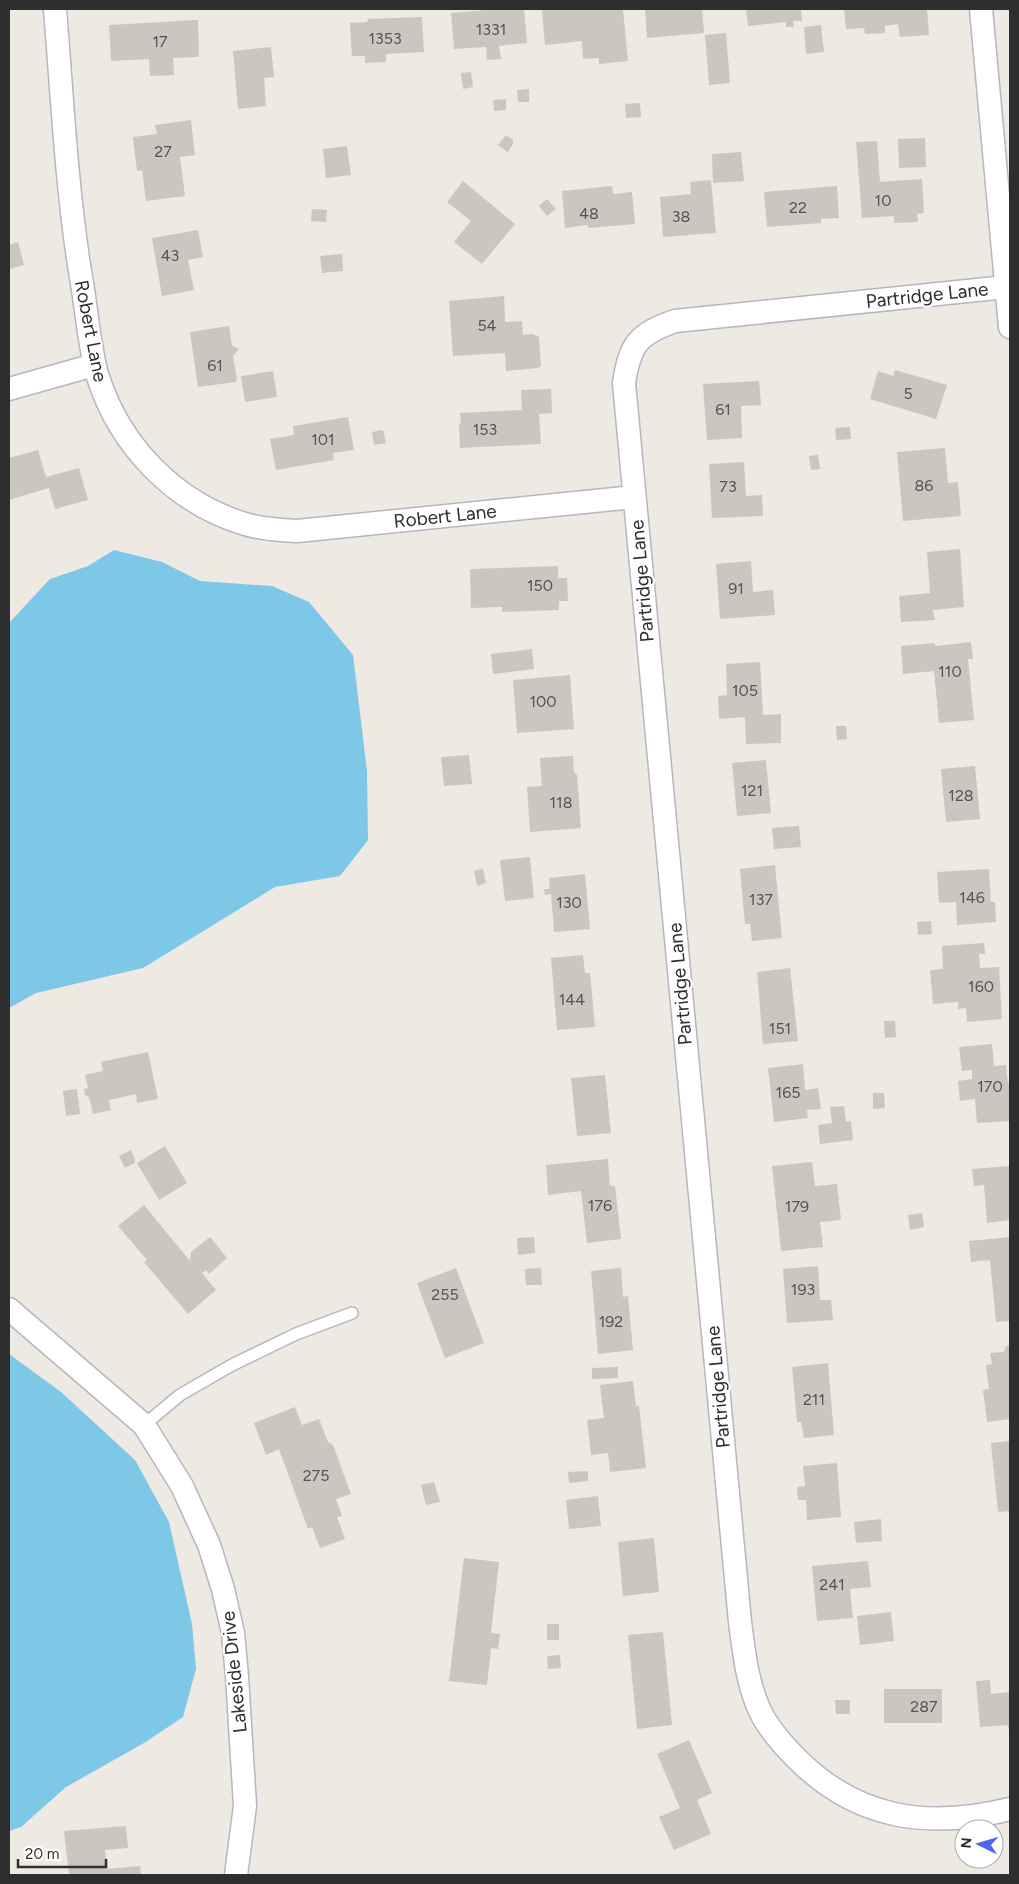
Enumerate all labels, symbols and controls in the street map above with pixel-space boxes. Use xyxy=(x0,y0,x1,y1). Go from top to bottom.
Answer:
house number: 1331 xyxy=(476,20,506,39)
house number: 1353 xyxy=(368,29,402,48)
house number: 17 xyxy=(152,32,168,51)
house number: 27 xyxy=(154,142,172,161)
house number: 10 xyxy=(875,191,891,210)
house number: 22 xyxy=(789,198,807,217)
house number: 48 xyxy=(579,204,599,223)
house number: 38 xyxy=(672,207,690,226)
house number: 43 xyxy=(161,246,179,265)
street label: Partridge Lane xyxy=(865,277,989,313)
street label: Robert Lane xyxy=(70,278,112,384)
house number: 54 xyxy=(477,316,497,335)
house number: 61 xyxy=(207,356,223,375)
house number: 5 xyxy=(903,384,913,403)
house number: 61 xyxy=(715,400,731,419)
house number: 153 xyxy=(473,420,497,439)
house number: 101 xyxy=(311,430,335,449)
house number: 86 xyxy=(915,476,933,495)
house number: 73 xyxy=(719,477,737,496)
street label: Robert Lane xyxy=(392,499,498,533)
street label: Partridge Lane xyxy=(625,519,659,643)
house number: 150 xyxy=(527,576,553,595)
house number: 91 xyxy=(728,579,744,598)
house number: 110 xyxy=(938,662,962,681)
house number: 105 xyxy=(732,681,758,700)
house number: 100 xyxy=(529,692,557,711)
house number: 121 xyxy=(741,781,763,800)
house number: 128 xyxy=(948,786,974,805)
house number: 118 xyxy=(549,793,573,812)
house number: 146 xyxy=(959,888,985,907)
house number: 137 xyxy=(749,890,773,909)
house number: 130 xyxy=(556,893,582,912)
street label: Partridge Lane xyxy=(663,922,697,1046)
house number: 160 xyxy=(968,977,994,996)
house number: 144 xyxy=(559,990,585,1009)
house number: 151 xyxy=(769,1019,791,1038)
house number: 170 xyxy=(977,1077,1003,1096)
house number: 165 xyxy=(776,1083,800,1102)
house number: 176 xyxy=(588,1196,612,1215)
house number: 179 xyxy=(785,1197,809,1216)
house number: 193 xyxy=(791,1280,815,1299)
house number: 255 xyxy=(431,1285,459,1304)
house number: 192 xyxy=(599,1312,623,1331)
street label: Partridge Lane xyxy=(701,1325,735,1449)
house number: 211 xyxy=(803,1390,825,1409)
house number: 275 xyxy=(303,1466,329,1485)
house number: 241 xyxy=(819,1575,845,1594)
street label: Lakeside Drive xyxy=(216,1610,252,1734)
house number: 287 xyxy=(910,1697,938,1716)
north arrow xyxy=(954,1819,1004,1869)
scale bar xyxy=(18,1836,105,1868)
text: N xyxy=(958,1837,975,1849)
text: 20 m xyxy=(25,1845,59,1863)

